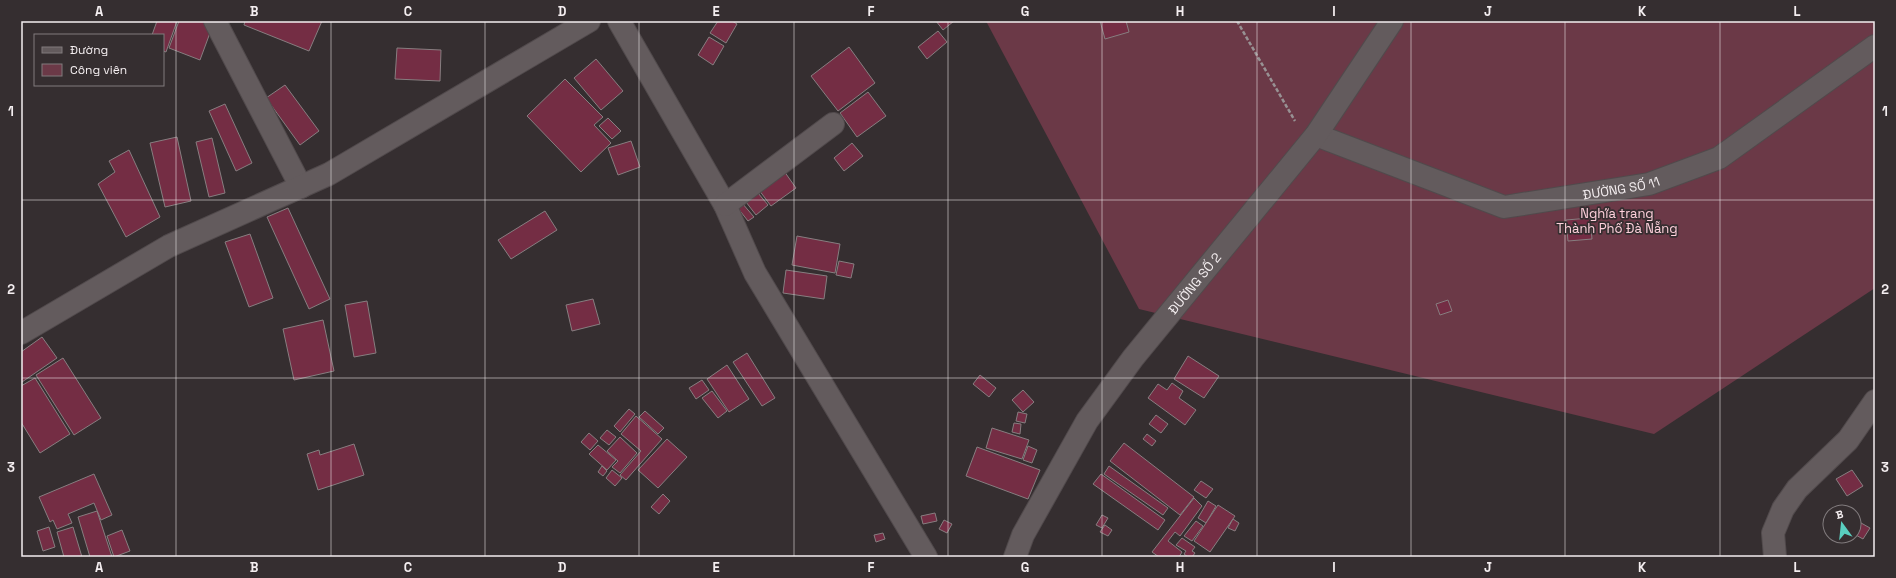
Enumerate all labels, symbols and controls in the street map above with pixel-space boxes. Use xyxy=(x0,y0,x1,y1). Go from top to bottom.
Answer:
text: A xyxy=(95,3,104,20)
text: B xyxy=(250,3,259,20)
text: C xyxy=(404,3,412,20)
text: D xyxy=(558,3,567,20)
text: E xyxy=(712,3,720,20)
text: F xyxy=(868,3,875,20)
text: G xyxy=(1021,3,1029,20)
text: H xyxy=(1176,3,1184,20)
text: I xyxy=(1332,3,1336,20)
text: J xyxy=(1484,3,1492,20)
text: K xyxy=(1638,3,1647,20)
text: L xyxy=(1793,3,1801,20)
legend xyxy=(34,34,164,86)
text: Đường xyxy=(70,42,108,58)
text: Công viên xyxy=(70,62,127,78)
text: 1 xyxy=(8,103,14,120)
text: 1 xyxy=(1882,103,1888,120)
street label: ĐƯỜNG SỐ 11 xyxy=(1582,173,1662,203)
park label: Nghĩa trang Thành Phố Đà Nẵng xyxy=(1556,205,1678,237)
street label: ĐƯỜNG SỐ 2 xyxy=(1165,249,1225,318)
text: 2 xyxy=(7,281,15,298)
text: 2 xyxy=(1881,281,1889,298)
text: 3 xyxy=(7,459,15,476)
text: 3 xyxy=(1881,459,1889,476)
north arrow xyxy=(1822,504,1862,544)
text: B xyxy=(1834,507,1845,522)
text: A xyxy=(95,559,104,576)
text: B xyxy=(250,559,259,576)
text: C xyxy=(404,559,412,576)
text: D xyxy=(558,559,567,576)
text: E xyxy=(712,559,720,576)
text: F xyxy=(868,559,875,576)
text: G xyxy=(1021,559,1029,576)
text: H xyxy=(1176,559,1184,576)
text: I xyxy=(1332,559,1336,576)
text: J xyxy=(1484,559,1492,576)
text: K xyxy=(1638,559,1647,576)
text: L xyxy=(1793,559,1801,576)

